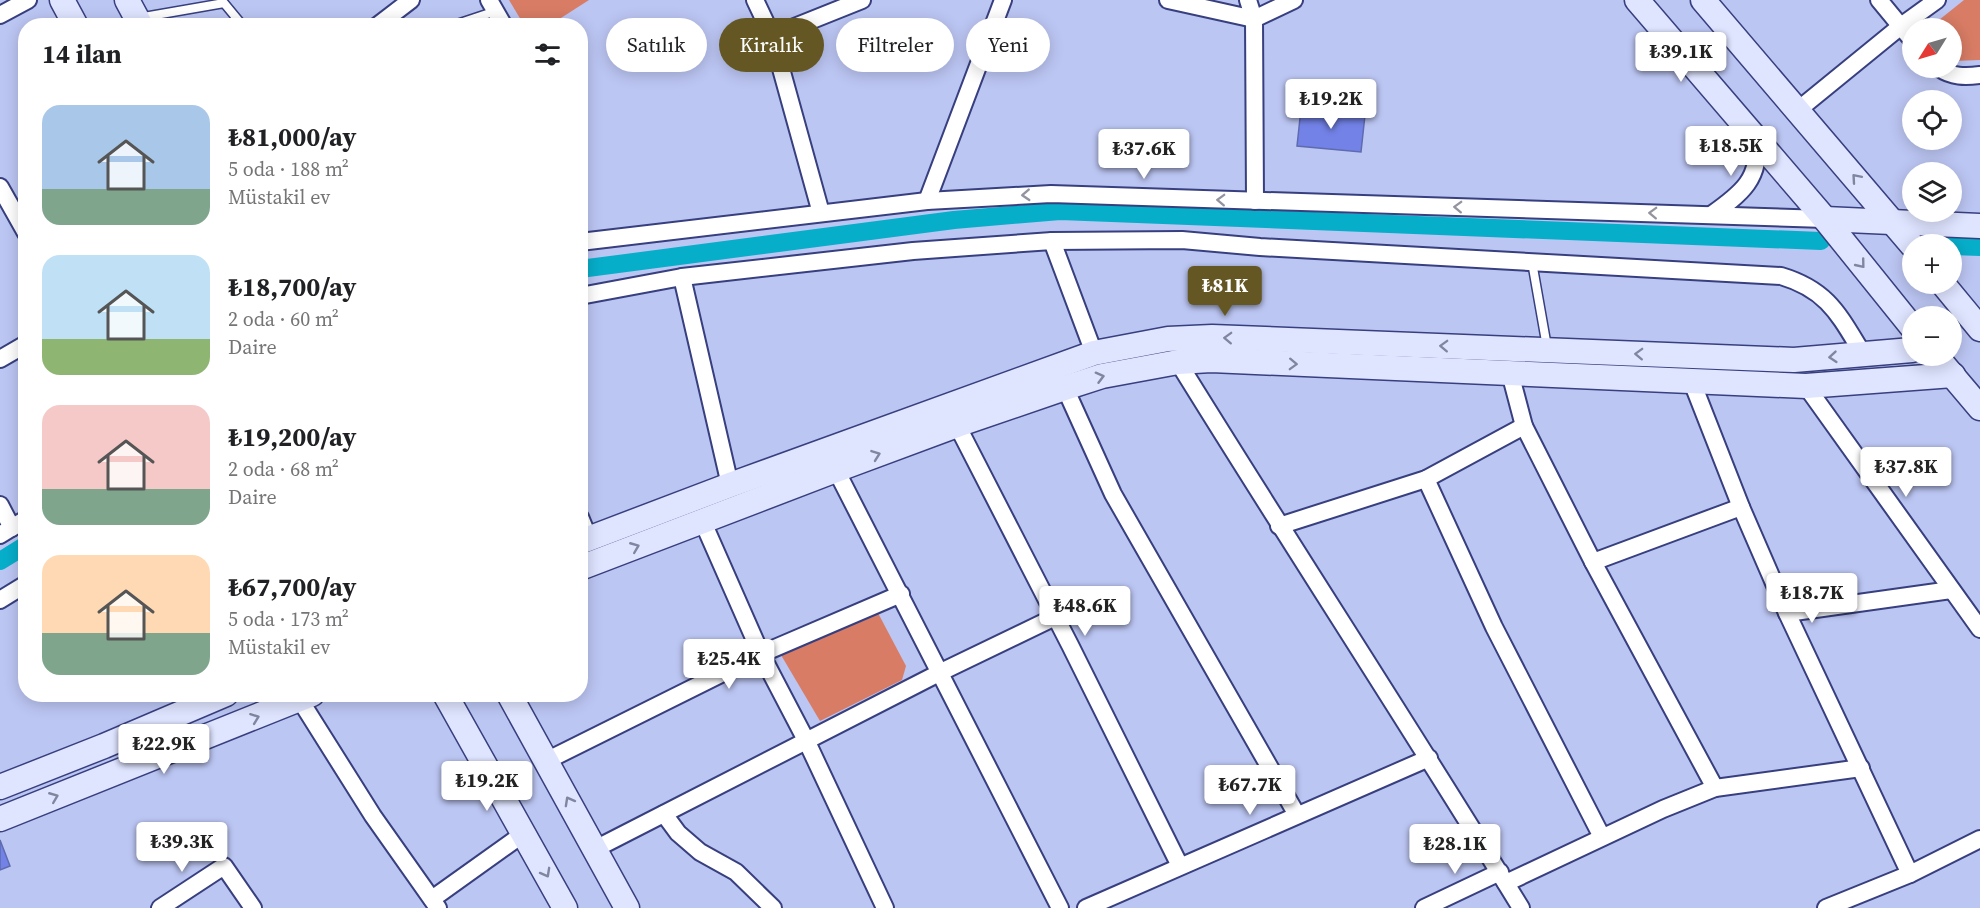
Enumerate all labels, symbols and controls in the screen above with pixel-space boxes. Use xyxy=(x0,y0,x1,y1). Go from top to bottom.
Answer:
chip: Satılık xyxy=(606,18,707,72)
chip: Kiralık xyxy=(719,18,824,72)
chip: Filtreler xyxy=(836,18,954,72)
chip: Yeni xyxy=(966,18,1050,72)
north arrow xyxy=(1902,18,1962,78)
map controls xyxy=(1902,18,1962,366)
pin: ₺39.1K xyxy=(1632,32,1730,83)
text: 14 ilan xyxy=(42,36,122,72)
text: ₺39.1K xyxy=(1649,37,1713,65)
icon: filters xyxy=(531,38,564,71)
pin: ₺19.2K xyxy=(1282,79,1380,130)
text: ₺19.2K xyxy=(1299,84,1363,112)
button: locate xyxy=(1902,90,1962,150)
text: ₺81,000/ay xyxy=(228,119,356,155)
pin: ₺18.5K xyxy=(1682,126,1780,177)
icon: home xyxy=(90,129,162,201)
pin: ₺37.6K xyxy=(1095,129,1193,180)
text: ₺18.5K xyxy=(1699,131,1763,159)
text: ₺37.6K xyxy=(1112,134,1176,162)
text: 5 oda · 188 m² xyxy=(228,155,349,183)
button: layers xyxy=(1902,162,1962,222)
one-way arrow xyxy=(1852,174,1863,185)
text: Müstakil ev xyxy=(228,183,330,211)
one-way arrow xyxy=(1021,189,1030,202)
one-way arrow xyxy=(1216,194,1225,206)
one-way arrow xyxy=(1453,201,1462,214)
one-way arrow xyxy=(1648,207,1657,219)
button: + xyxy=(1902,234,1962,294)
one-way arrow xyxy=(1854,257,1865,268)
pin: ₺81K xyxy=(1189,266,1261,317)
text: ₺18,700/ay xyxy=(228,269,356,305)
text: ₺81K xyxy=(1202,271,1248,299)
icon: home xyxy=(90,279,162,351)
text: 2 oda · 60 m² xyxy=(228,305,339,333)
button: − xyxy=(1902,306,1962,366)
one-way arrow xyxy=(1223,331,1232,344)
text: Daire xyxy=(228,333,277,361)
one-way arrow xyxy=(1439,340,1448,353)
one-way arrow xyxy=(1634,347,1643,360)
one-way arrow xyxy=(1829,350,1838,363)
one-way arrow xyxy=(1289,357,1298,370)
one-way arrow xyxy=(1095,372,1105,385)
text: ₺19,200/ay xyxy=(228,419,356,455)
icon: home xyxy=(90,429,162,501)
pin: ₺37.8K xyxy=(1857,447,1955,498)
one-way arrow xyxy=(870,450,881,462)
text: ₺37.8K xyxy=(1874,452,1938,480)
text: 2 oda · 68 m² xyxy=(228,455,339,483)
text: Daire xyxy=(228,483,277,511)
one-way arrow xyxy=(629,542,640,554)
text: ₺67,700/ay xyxy=(228,569,356,605)
pin: ₺18.7K xyxy=(1763,573,1861,624)
text: ₺18.7K xyxy=(1780,578,1844,606)
icon: home xyxy=(90,579,162,651)
pin: ₺48.6K xyxy=(1036,586,1134,637)
text: ₺48.6K xyxy=(1053,591,1117,619)
text: 5 oda · 173 m² xyxy=(228,605,349,633)
text: Müstakil ev xyxy=(228,633,330,661)
pin: ₺25.4K xyxy=(680,639,778,690)
text: ₺25.4K xyxy=(697,644,761,672)
one-way arrow xyxy=(249,713,260,725)
pin: ₺22.9K xyxy=(115,724,213,775)
text: ₺22.9K xyxy=(132,729,196,757)
pin: ₺19.2K xyxy=(438,761,536,812)
pin: ₺67.7K xyxy=(1201,765,1299,816)
text: ₺19.2K xyxy=(455,766,519,794)
text: ₺67.7K xyxy=(1218,770,1282,798)
one-way arrow xyxy=(48,792,59,804)
one-way arrow xyxy=(565,797,576,808)
pin: ₺39.3K xyxy=(133,822,231,873)
pin: ₺28.1K xyxy=(1406,824,1504,875)
text: ₺39.3K xyxy=(150,827,214,855)
text: ₺28.1K xyxy=(1423,829,1487,857)
one-way arrow xyxy=(538,867,550,878)

